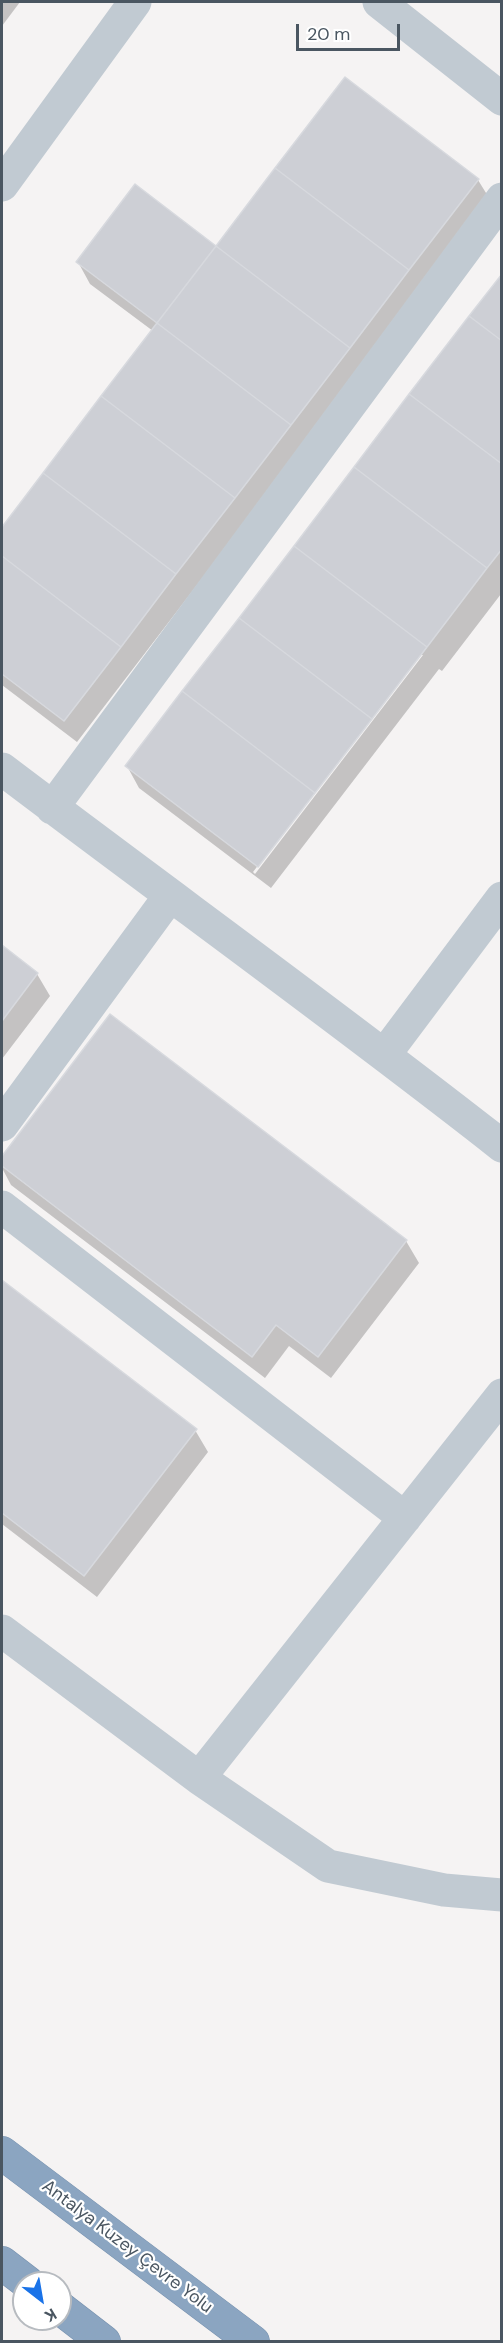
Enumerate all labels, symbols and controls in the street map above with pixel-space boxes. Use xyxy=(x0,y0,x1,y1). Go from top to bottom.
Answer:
scale bar xyxy=(299,12,402,50)
text: 20 m xyxy=(307,22,350,46)
street label: Antalya Kuzey Çevre Yolu xyxy=(37,2176,217,2318)
north arrow xyxy=(12,2271,72,2331)

